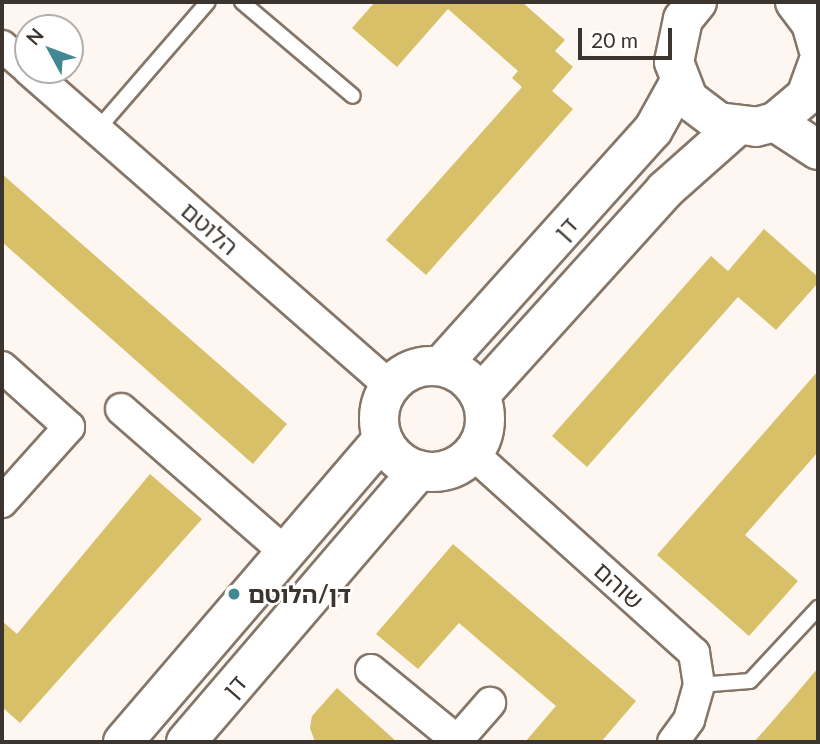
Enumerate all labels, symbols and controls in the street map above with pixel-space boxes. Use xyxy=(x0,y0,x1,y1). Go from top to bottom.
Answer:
north arrow xyxy=(14,14,84,84)
scale bar xyxy=(582,14,676,58)
text: N xyxy=(21,23,48,49)
text: 20 m xyxy=(591,27,638,52)
street label: הלוטם xyxy=(176,195,244,261)
street label: דן xyxy=(547,211,583,245)
street label: שוהם xyxy=(588,555,650,615)
place label: דן/הלוטם xyxy=(248,580,351,608)
marker: דן/הלוטם xyxy=(226,586,242,602)
street label: דן xyxy=(216,669,252,703)

